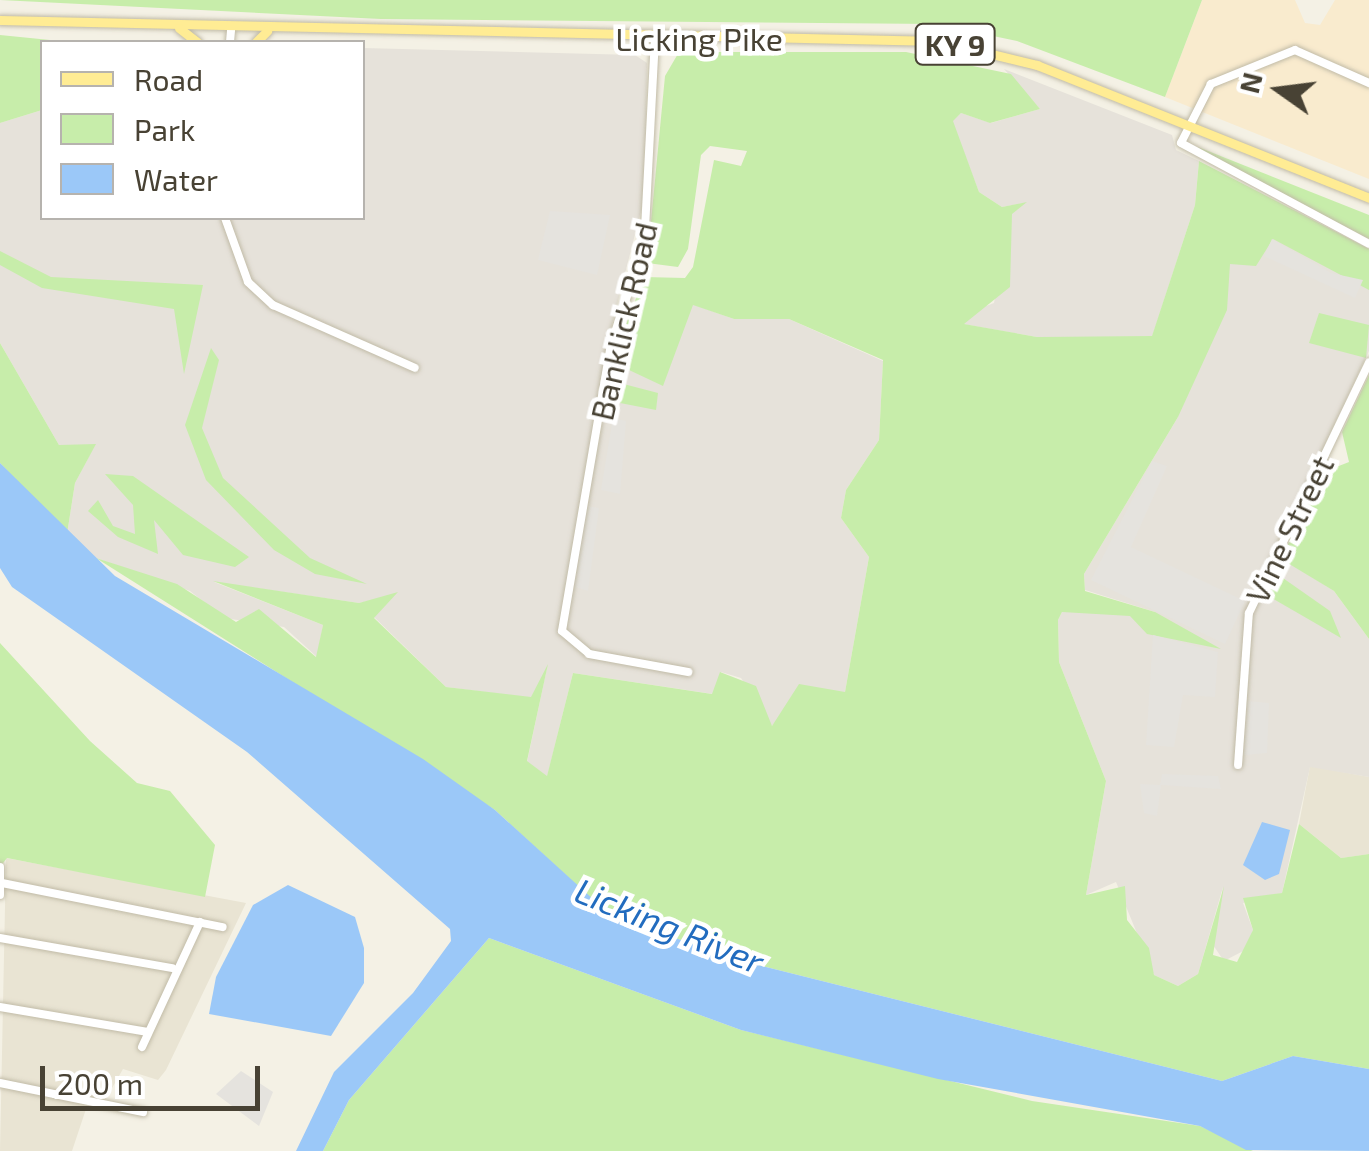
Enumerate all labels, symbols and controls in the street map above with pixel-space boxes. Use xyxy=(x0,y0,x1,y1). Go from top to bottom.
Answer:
street label: Licking Pike xyxy=(615,19,783,57)
road number: KY 9 xyxy=(912,19,998,69)
legend xyxy=(40,40,365,220)
north arrow xyxy=(1229,40,1329,140)
text: Road xyxy=(134,61,203,97)
text: N xyxy=(1231,69,1269,97)
text: Park xyxy=(134,111,195,147)
text: Water xyxy=(134,161,218,197)
street label: Banklick Road xyxy=(582,218,664,424)
street label: Vine Street xyxy=(1237,449,1341,609)
water label: Licking River xyxy=(569,868,771,982)
scale bar xyxy=(45,1046,265,1108)
text: 200 m xyxy=(57,1065,143,1101)

